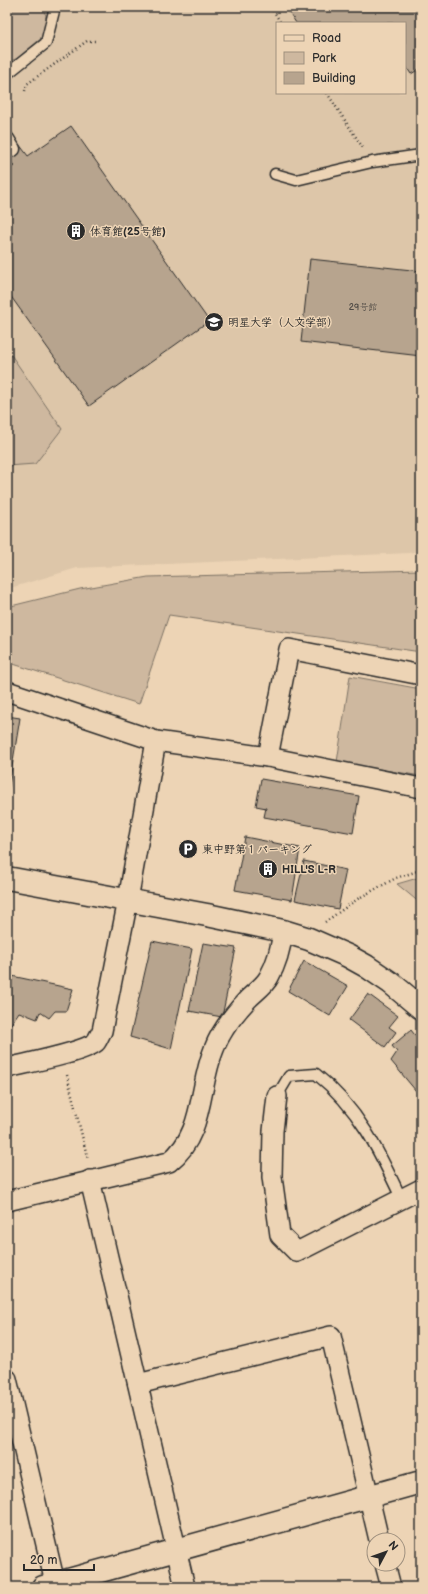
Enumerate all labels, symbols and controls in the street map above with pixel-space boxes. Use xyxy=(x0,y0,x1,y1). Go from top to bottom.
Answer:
legend xyxy=(276,22,406,94)
text: Road xyxy=(312,31,341,46)
text: Park xyxy=(312,51,336,66)
text: Building xyxy=(312,71,356,86)
building icon: 体育館(25号館) xyxy=(65,220,87,242)
place label: 体育館(25号館) xyxy=(90,225,166,238)
house number: 29号館 xyxy=(349,302,377,313)
school or university icon: 明星大学（人文学部） xyxy=(203,311,225,333)
place label: 明星大学（人文学部） xyxy=(228,316,338,329)
parking icon: 東中野第１パーキング xyxy=(177,838,199,860)
place label: 東中野第１パーキング xyxy=(202,843,312,856)
building icon: HILL'S L-R xyxy=(257,858,279,880)
place label: HILL'S L-R xyxy=(282,863,336,876)
north arrow xyxy=(366,1532,406,1572)
text: N xyxy=(386,1538,401,1553)
scale bar xyxy=(24,1546,94,1572)
text: 20 m xyxy=(30,1553,57,1568)

